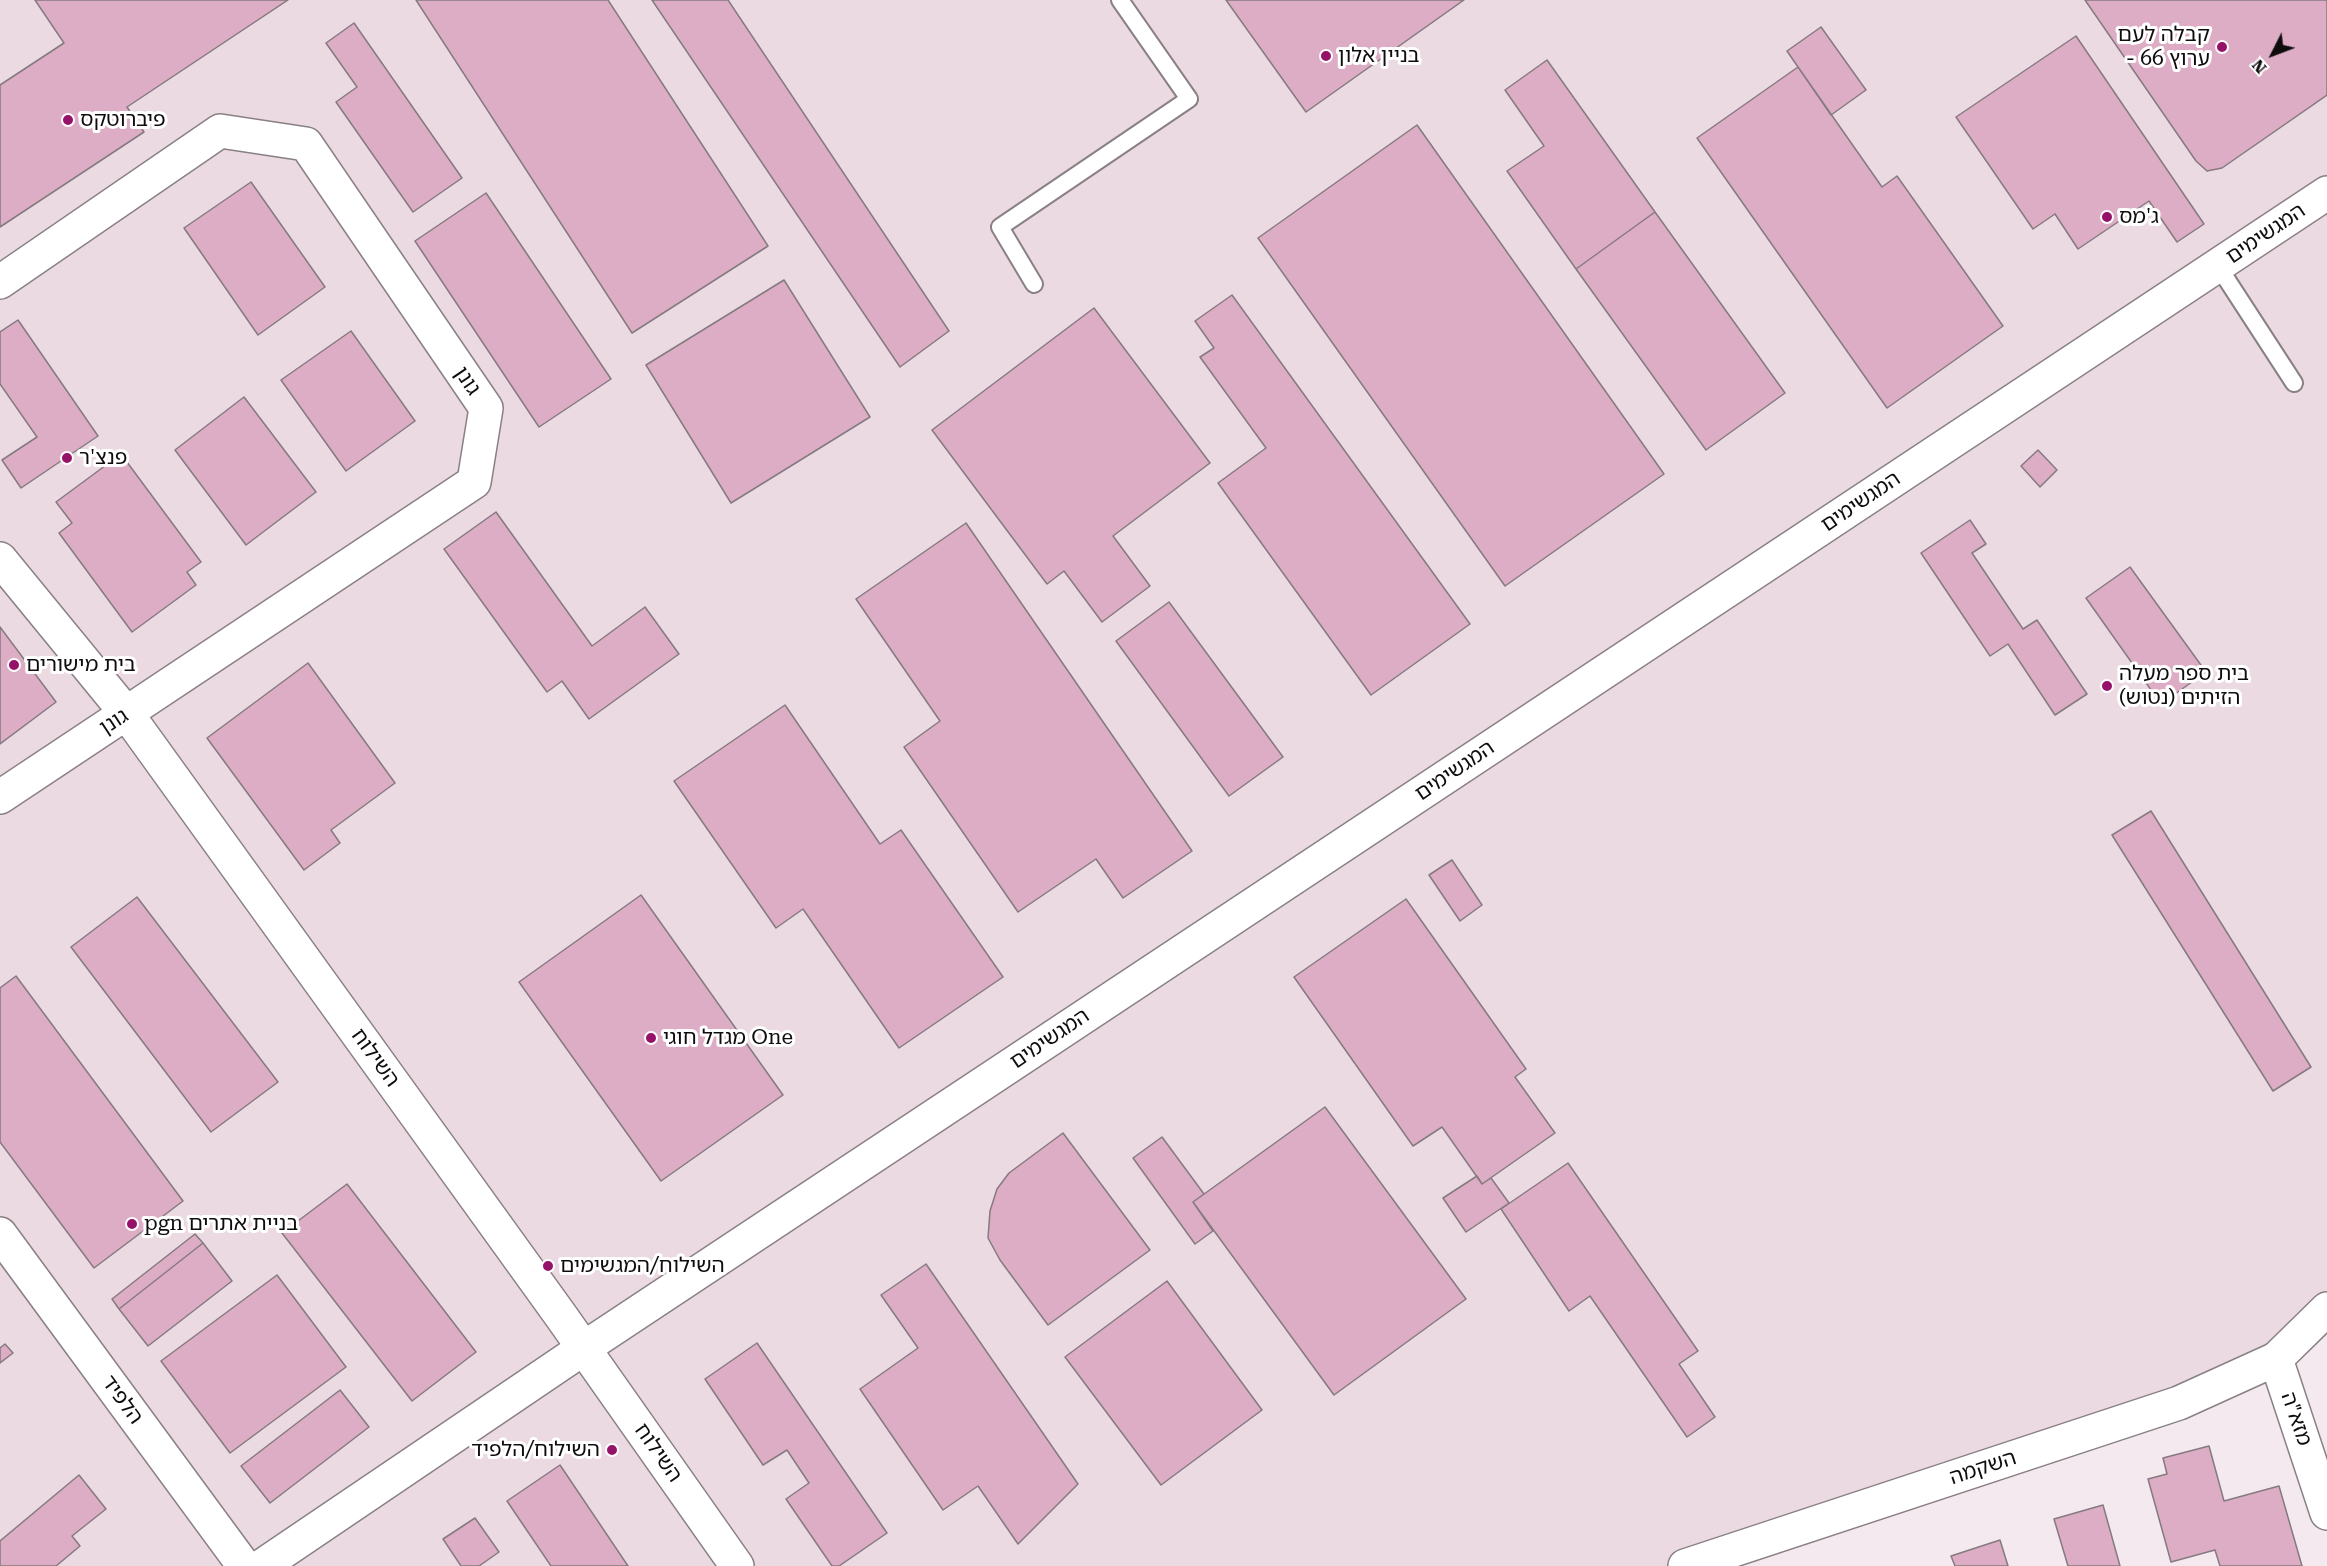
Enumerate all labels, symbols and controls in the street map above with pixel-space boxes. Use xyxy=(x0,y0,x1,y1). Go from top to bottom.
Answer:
place label: קבלה לעם - ערוץ 66 xyxy=(2118,22,2210,72)
north arrow xyxy=(2243,24,2303,84)
marker: קבלה לעם - ערוץ 66 xyxy=(2215,40,2229,54)
place label: בניין אלון xyxy=(1338,43,1420,69)
marker: בניין אלון xyxy=(1319,49,1333,63)
text: N xyxy=(2248,55,2270,77)
place label: פיברוטקס xyxy=(80,107,166,133)
marker: פיברוטקס xyxy=(61,113,75,127)
street label: המגשימים xyxy=(2222,198,2310,270)
place label: ג'מס xyxy=(2119,204,2159,230)
marker: ג'מס xyxy=(2100,210,2114,224)
street label: גונן xyxy=(448,362,486,400)
place label: פנצ'ר xyxy=(79,445,127,471)
marker: פנצ'ר xyxy=(60,451,74,465)
street label: המגשימים xyxy=(1817,466,1905,538)
place label: בית מישורים xyxy=(26,652,136,678)
marker: בית מישורים xyxy=(7,658,21,672)
place label: בית ספר מעלה הזיתים (נטוש) xyxy=(2119,661,2249,711)
marker: בית ספר מעלה הזיתים (נטוש) xyxy=(2100,679,2114,693)
street label: גונן xyxy=(95,704,133,740)
street label: המגשימים xyxy=(1411,735,1499,807)
street label: המגשימים xyxy=(1006,1003,1094,1075)
street label: השילוח xyxy=(345,1024,405,1092)
place label: מגדל חוגי One xyxy=(663,1025,793,1051)
marker: מגדל חוגי One xyxy=(644,1031,658,1045)
place label: pgn בניית אתרים xyxy=(144,1211,298,1237)
marker: pgn בניית אתרים xyxy=(125,1217,139,1231)
place label: השילוח/המגשימים xyxy=(560,1253,725,1279)
marker: השילוח/המגשימים xyxy=(541,1259,555,1273)
street label: הלפיד xyxy=(96,1371,148,1429)
street label: מזא"ה xyxy=(2275,1389,2317,1449)
street label: השילוח xyxy=(629,1419,687,1487)
place label: השילוח/הלפיד xyxy=(471,1437,600,1463)
marker: השילוח/הלפיד xyxy=(605,1443,619,1457)
street label: השקמה xyxy=(1946,1445,2020,1491)

